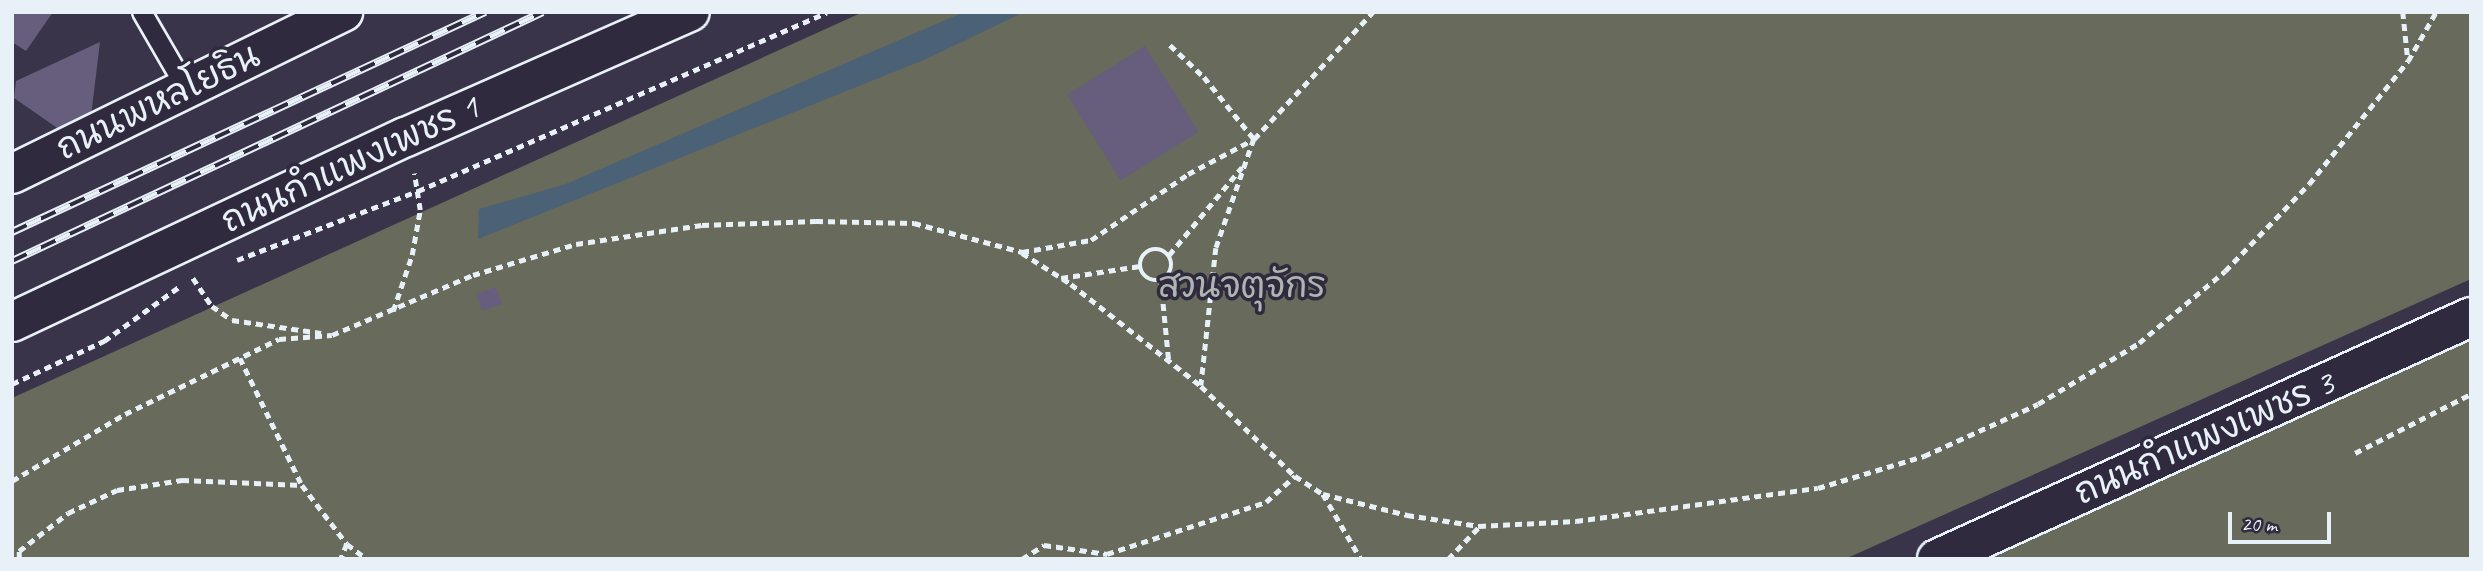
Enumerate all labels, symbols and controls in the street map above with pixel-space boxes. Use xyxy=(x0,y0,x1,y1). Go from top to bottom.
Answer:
street label: ถนนพหลโยธิน xyxy=(50,35,266,169)
street label: ถนนกำแพงเพชร 1 xyxy=(214,86,486,242)
park label: สวนจตุจักร xyxy=(1158,265,1326,307)
street label: ถนนกำแพงเพชร 3 xyxy=(2068,362,2340,514)
scale bar xyxy=(2231,498,2334,542)
text: 20 m xyxy=(2241,511,2277,537)

